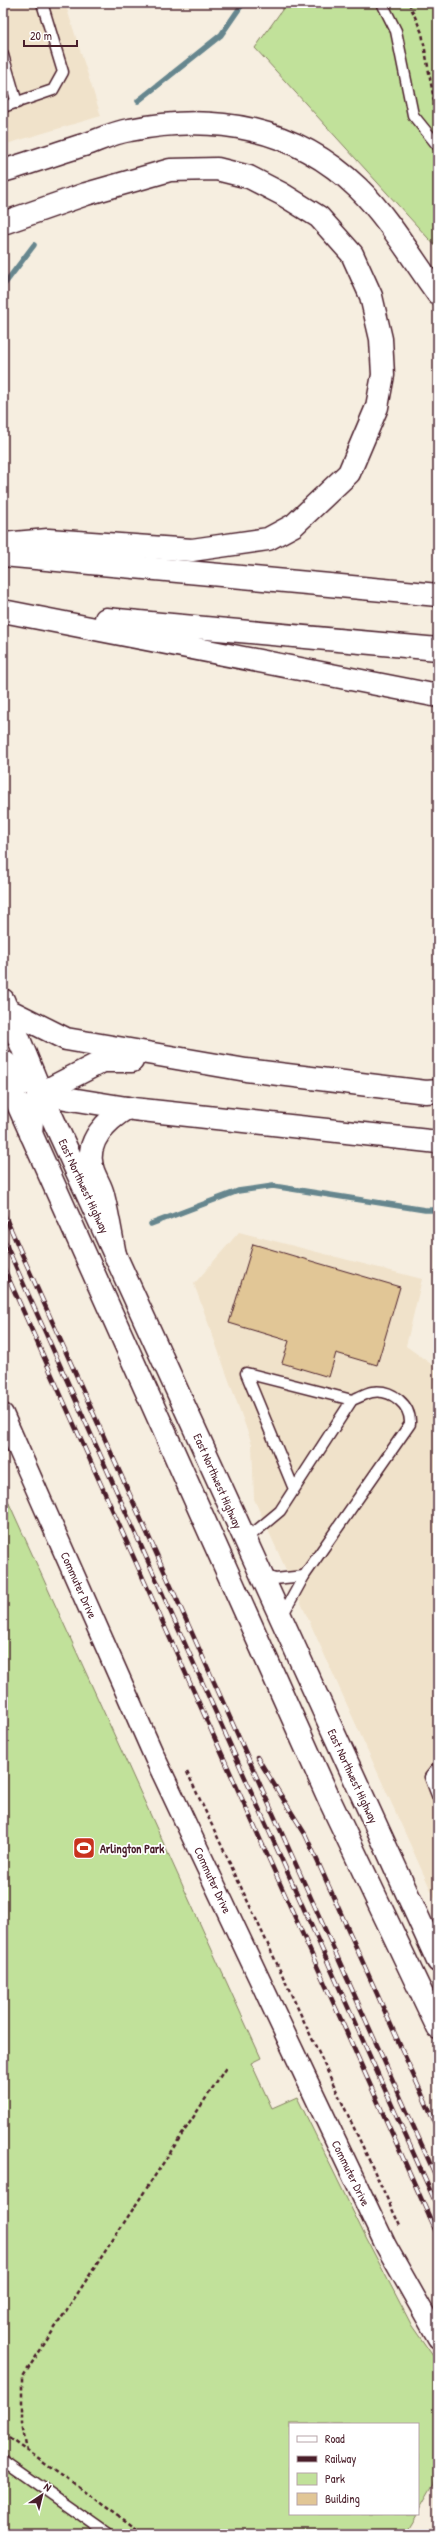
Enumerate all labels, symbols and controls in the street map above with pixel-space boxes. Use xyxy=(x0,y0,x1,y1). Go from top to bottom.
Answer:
scale bar xyxy=(24,22,77,48)
text: 20 m xyxy=(30,27,52,44)
street label: East Northwest Highway xyxy=(55,1136,113,1236)
street label: East Northwest Highway xyxy=(189,1431,247,1531)
street label: Commuter Drive xyxy=(57,1549,101,1621)
street label: East Northwest Highway xyxy=(324,1726,382,1826)
sports icon: Arlington Park xyxy=(71,1835,97,1861)
place label: Arlington Park xyxy=(100,1840,164,1858)
street label: Commuter Drive xyxy=(190,1844,236,1916)
street label: Commuter Drive xyxy=(328,2137,374,2209)
legend xyxy=(289,2423,419,2515)
text: Road xyxy=(325,2430,345,2447)
text: Railway xyxy=(325,2450,356,2467)
text: Park xyxy=(325,2470,345,2487)
north arrow xyxy=(22,2475,62,2515)
text: N xyxy=(41,2479,54,2494)
text: Building xyxy=(325,2490,360,2507)

